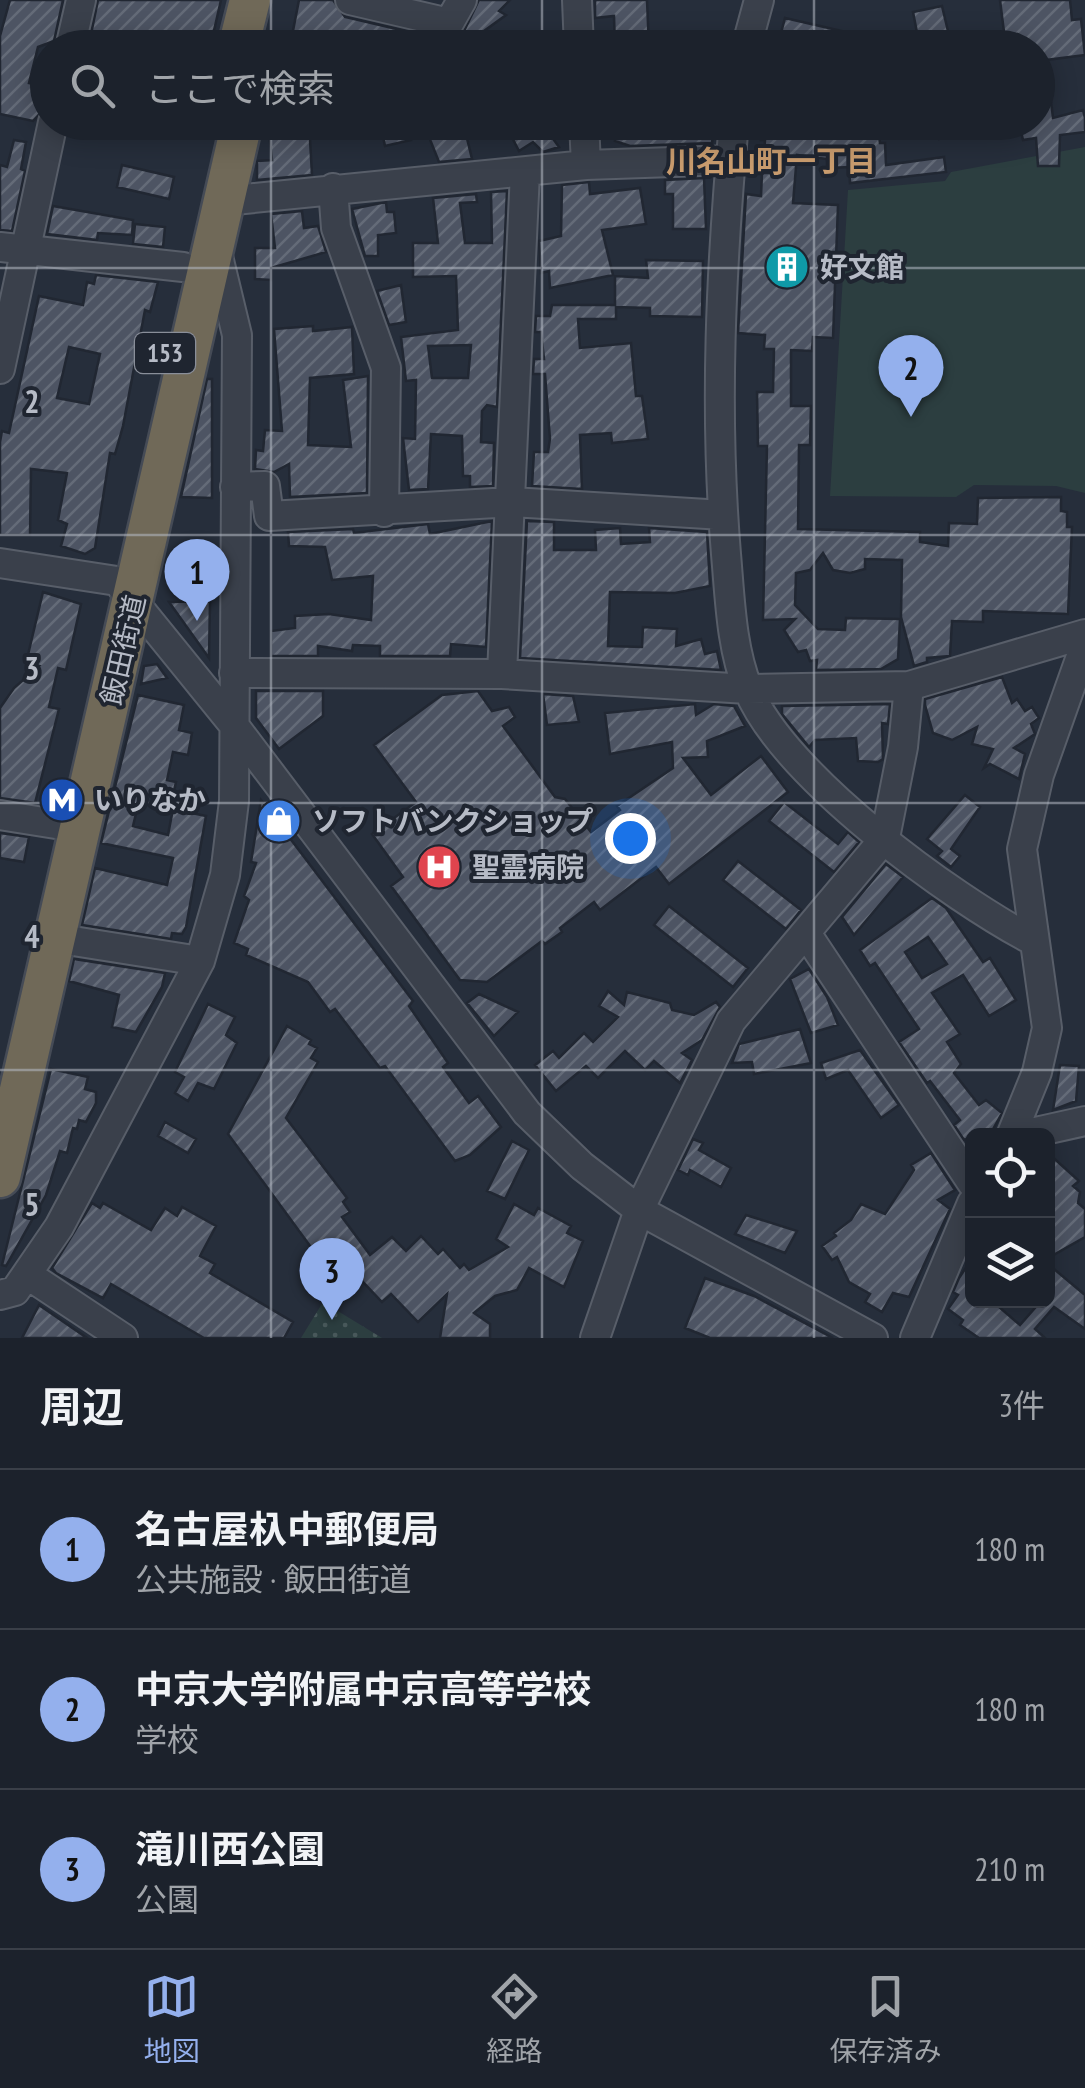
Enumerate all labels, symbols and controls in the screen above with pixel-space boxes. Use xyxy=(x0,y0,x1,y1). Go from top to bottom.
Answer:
search box xyxy=(30,30,1055,140)
icon: search xyxy=(65,58,120,113)
text: ここで検索 xyxy=(145,63,335,112)
district label: 川名山町一丁目 xyxy=(666,141,876,180)
building icon: 好文館 xyxy=(764,244,810,290)
place label: 好文館 xyxy=(820,248,904,285)
road number: 153 xyxy=(135,333,195,373)
pin: 2 xyxy=(878,334,944,417)
text: 2 xyxy=(24,380,40,422)
pin: 1 xyxy=(164,538,230,621)
street label: 飯田街道 xyxy=(92,591,153,709)
text: 3 xyxy=(24,647,40,689)
metro station icon: いりなか xyxy=(39,777,85,823)
place label: いりなか xyxy=(94,781,206,818)
shop icon: ソフトバンクショップ xyxy=(256,798,302,844)
place label: ソフトバンクショップ xyxy=(312,802,593,839)
your location xyxy=(605,813,656,864)
hospital icon: 聖霊病院 xyxy=(416,844,462,890)
place label: 聖霊病院 xyxy=(472,848,584,885)
text: 4 xyxy=(24,915,40,957)
map controls xyxy=(965,1128,1055,1308)
button: locate xyxy=(965,1128,1055,1218)
text: 5 xyxy=(24,1183,40,1225)
button: layers xyxy=(965,1218,1055,1308)
pin: 3 xyxy=(300,1238,364,1320)
text: 周辺 xyxy=(40,1379,124,1434)
text: 3件 xyxy=(999,1384,1045,1426)
text: 名古屋杁中郵便局 xyxy=(135,1504,439,1553)
text: 1 xyxy=(65,1528,80,1570)
text: 180 m xyxy=(974,1528,1045,1570)
text: 公共施設 · 飯田街道 xyxy=(135,1558,411,1600)
text: 中京大学附属中京高等学校 xyxy=(135,1664,591,1713)
text: 2 xyxy=(65,1688,80,1730)
text: 180 m xyxy=(974,1688,1045,1730)
text: 学校 xyxy=(135,1718,199,1760)
text: 滝川西公園 xyxy=(135,1824,325,1873)
text: 3 xyxy=(65,1848,80,1890)
text: 210 m xyxy=(974,1848,1045,1890)
text: 公園 xyxy=(135,1878,199,1920)
tab: 地図 xyxy=(143,1969,200,2069)
tab: 経路 xyxy=(486,1969,543,2069)
tab: 保存済み xyxy=(829,1969,942,2069)

